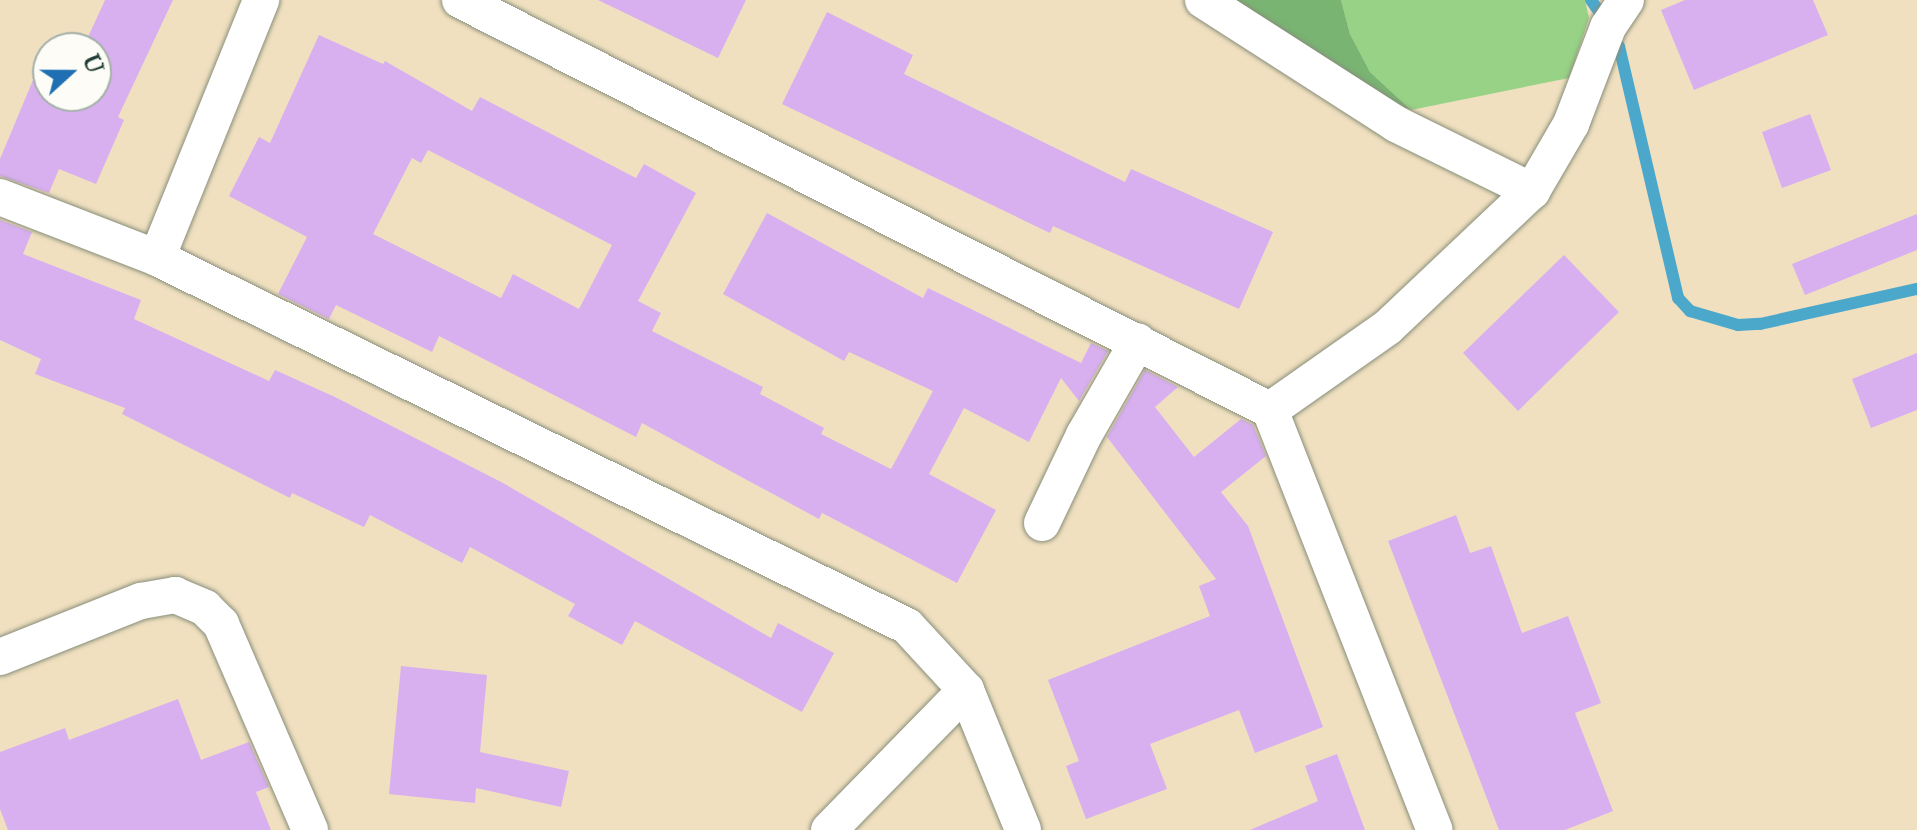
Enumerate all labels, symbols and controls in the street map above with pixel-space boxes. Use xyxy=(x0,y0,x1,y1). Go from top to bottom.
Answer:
north arrow xyxy=(32,32,112,112)
text: U xyxy=(76,50,109,78)

